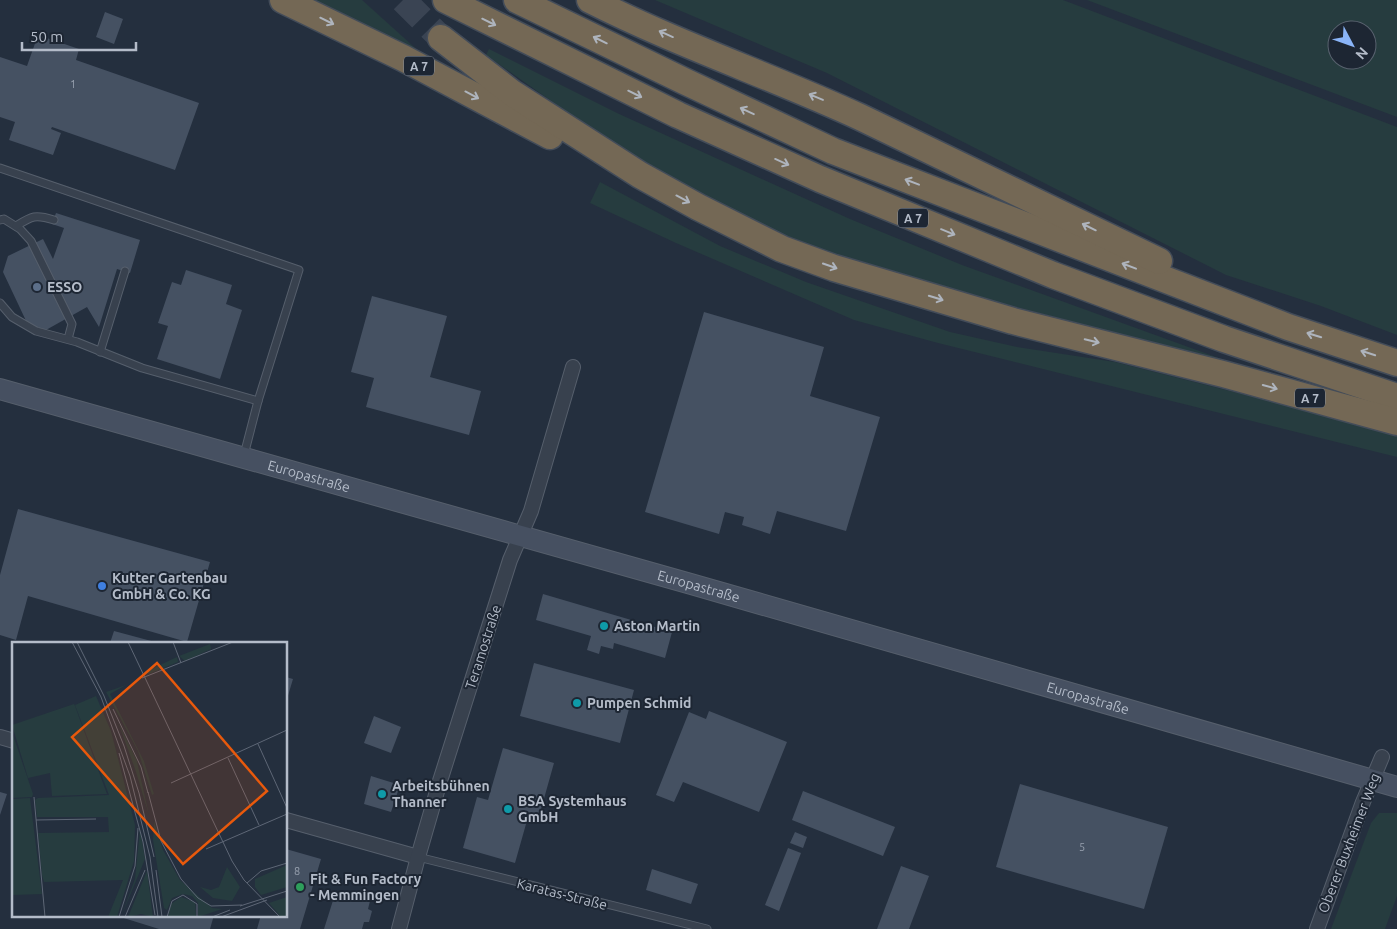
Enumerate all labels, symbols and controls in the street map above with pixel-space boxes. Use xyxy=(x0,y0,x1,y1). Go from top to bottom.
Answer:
one-way arrow xyxy=(319,17,334,26)
one-way arrow xyxy=(481,18,496,27)
scale bar xyxy=(22,20,136,52)
north arrow xyxy=(1327,20,1377,70)
text: 50 m xyxy=(30,28,63,45)
one-way arrow xyxy=(659,29,674,39)
one-way arrow xyxy=(593,35,608,44)
text: N xyxy=(1352,44,1371,63)
road number: A 7 xyxy=(404,56,434,76)
house number: 1 xyxy=(70,78,76,90)
one-way arrow xyxy=(627,90,642,99)
one-way arrow xyxy=(464,91,479,100)
one-way arrow xyxy=(809,91,824,101)
one-way arrow xyxy=(739,105,754,115)
one-way arrow xyxy=(774,158,789,168)
one-way arrow xyxy=(905,176,920,186)
one-way arrow xyxy=(675,194,689,204)
road number: A 7 xyxy=(898,208,928,228)
one-way arrow xyxy=(1082,221,1097,231)
one-way arrow xyxy=(940,228,955,237)
one-way arrow xyxy=(1121,260,1136,269)
one-way arrow xyxy=(822,262,837,271)
place label: ESSO xyxy=(47,279,82,295)
marker: ESSO xyxy=(31,281,43,293)
one-way arrow xyxy=(927,293,943,303)
one-way arrow xyxy=(1306,330,1322,340)
one-way arrow xyxy=(1084,337,1100,346)
one-way arrow xyxy=(1361,348,1377,357)
one-way arrow xyxy=(1262,382,1278,392)
road number: A 7 xyxy=(1295,388,1325,408)
street label: Europastraße xyxy=(266,457,352,495)
street label: Europastraße xyxy=(656,567,742,606)
place label: Kutter Gartenbau GmbH & Co. KG xyxy=(112,570,227,602)
marker: Kutter Gartenbau GmbH & Co. KG xyxy=(96,580,108,592)
street label: Teramostraße xyxy=(462,603,504,691)
place label: Aston Martin xyxy=(614,618,700,634)
marker: Aston Martin xyxy=(598,620,610,632)
inset map xyxy=(12,642,288,916)
street label: Europastraße xyxy=(1045,679,1131,718)
place label: Pumpen Schmid xyxy=(587,695,691,711)
marker: Pumpen Schmid xyxy=(571,697,583,709)
street label: Oberer Buxheimer Weg xyxy=(1315,771,1383,915)
place label: Arbeitsbühnen Thanner xyxy=(392,778,490,810)
marker: Arbeitsbühnen Thanner xyxy=(376,788,388,800)
place label: BSA Systemhaus GmbH xyxy=(518,793,627,825)
marker: BSA Systemhaus GmbH xyxy=(502,803,514,815)
house number: 5 xyxy=(1079,841,1085,853)
house number: 8 xyxy=(294,865,300,877)
place label: Fit & Fun Factory - Memmingen xyxy=(310,871,422,903)
street label: Karatas-Straße xyxy=(515,875,609,913)
marker: Fit & Fun Factory - Memmingen xyxy=(294,881,306,893)

